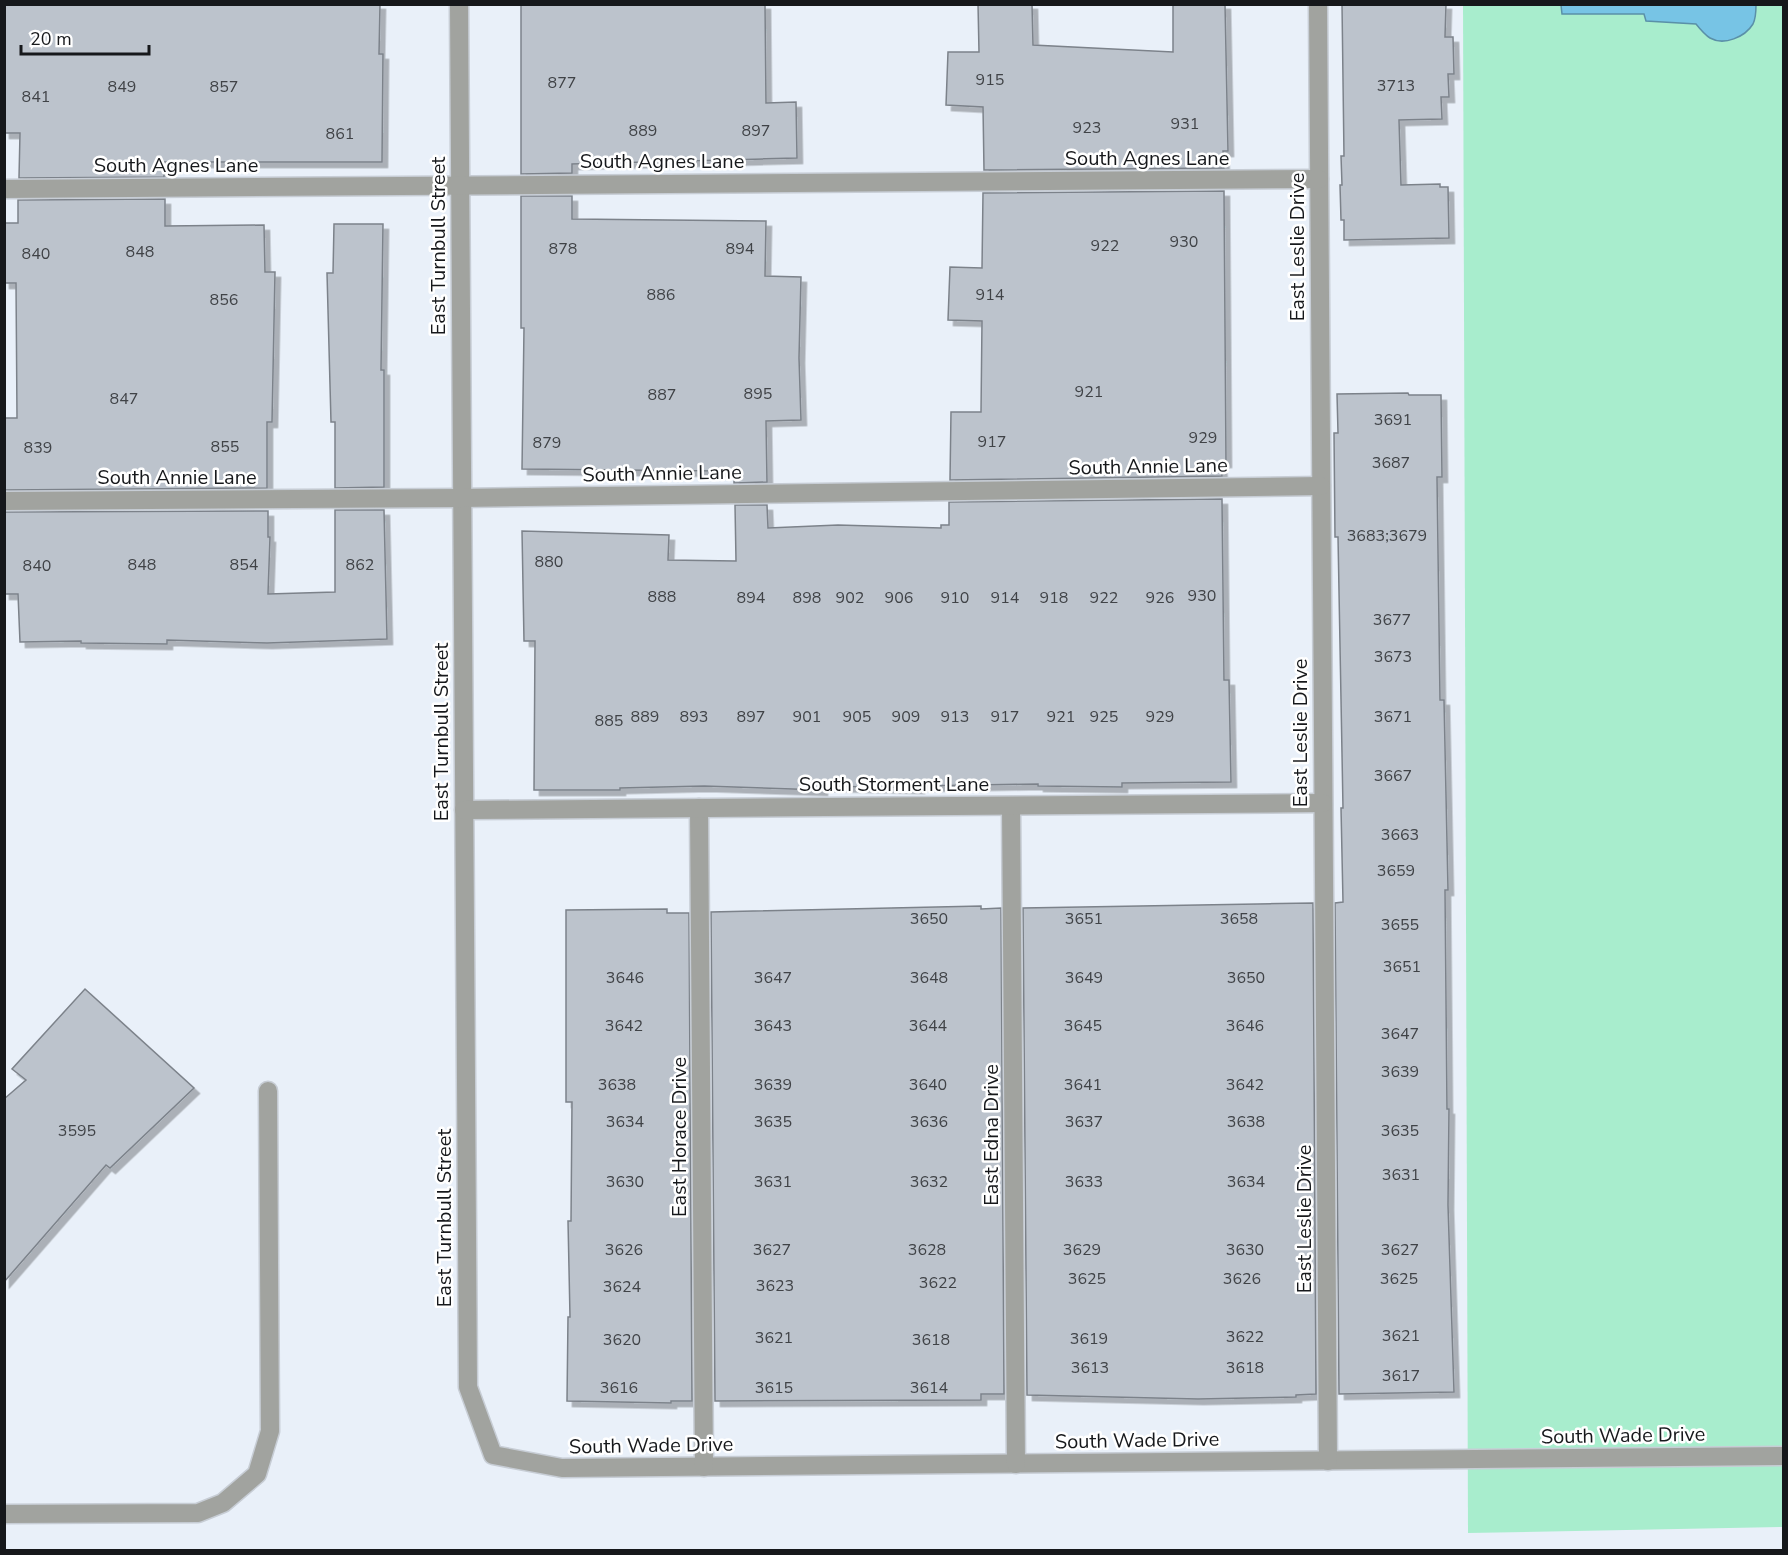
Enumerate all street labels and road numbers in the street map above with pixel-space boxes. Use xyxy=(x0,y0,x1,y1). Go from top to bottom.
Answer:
street label: South Agnes Lane xyxy=(1065,145,1229,172)
street label: South Agnes Lane xyxy=(580,148,744,175)
street label: South Agnes Lane xyxy=(94,152,258,179)
street label: East Turnbull Street xyxy=(425,156,452,335)
street label: East Leslie Drive xyxy=(1284,173,1311,321)
street label: South Annie Lane xyxy=(1068,452,1228,481)
street label: South Annie Lane xyxy=(582,459,742,488)
street label: South Annie Lane xyxy=(97,464,257,491)
street label: East Turnbull Street xyxy=(428,642,455,821)
street label: East Leslie Drive xyxy=(1287,659,1314,807)
street label: South Storment Lane xyxy=(799,771,989,798)
street label: East Horace Drive xyxy=(666,1057,693,1217)
street label: East Edna Drive xyxy=(978,1064,1005,1206)
street label: East Turnbull Street xyxy=(431,1128,458,1307)
street label: East Leslie Drive xyxy=(1291,1145,1318,1293)
street label: South Wade Drive xyxy=(1541,1421,1705,1450)
street label: South Wade Drive xyxy=(1055,1426,1219,1455)
street label: South Wade Drive xyxy=(569,1431,733,1460)

